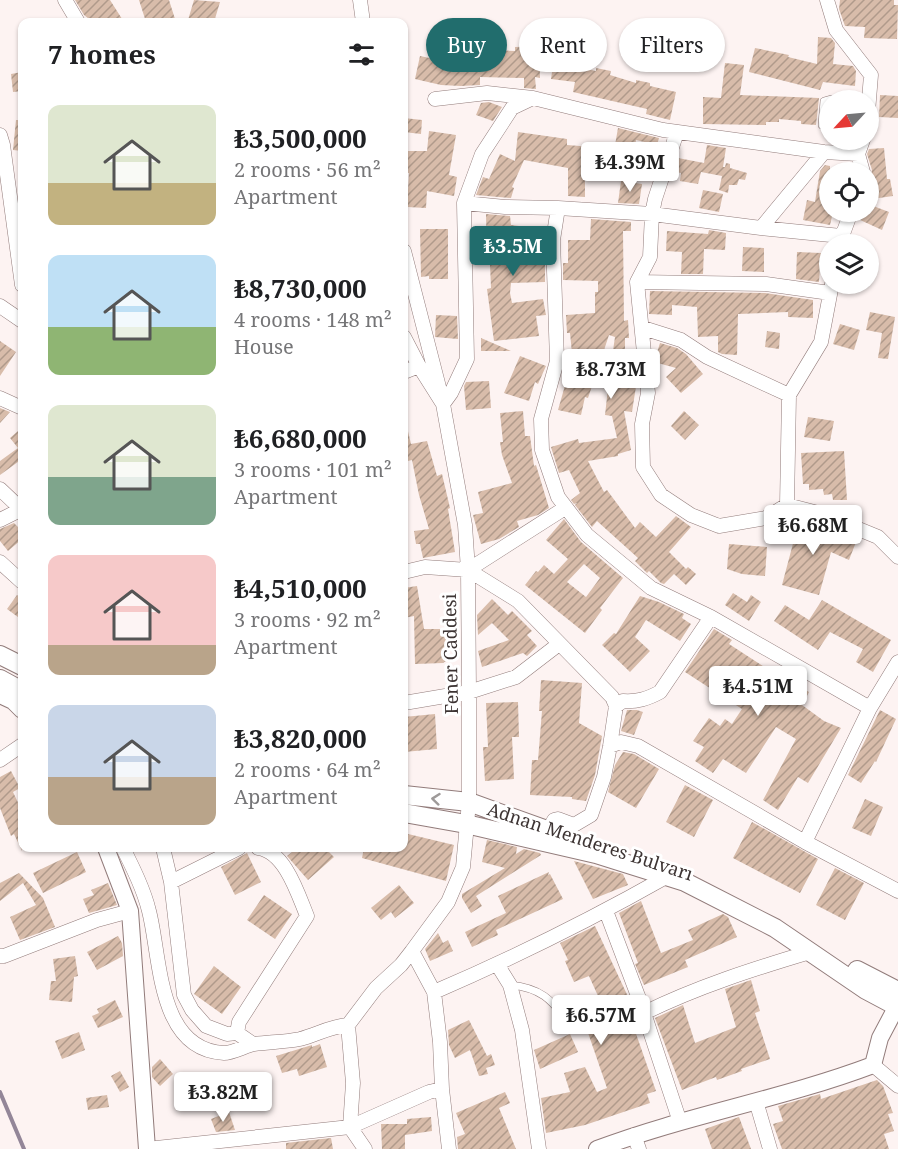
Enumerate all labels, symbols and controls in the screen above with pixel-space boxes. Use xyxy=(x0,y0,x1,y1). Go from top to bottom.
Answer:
chip: Buy xyxy=(426,18,507,72)
chip: Rent xyxy=(519,18,607,72)
chip: Filters xyxy=(619,18,725,72)
text: 7 homes xyxy=(48,36,156,72)
icon: filters xyxy=(345,38,378,71)
north arrow xyxy=(819,90,879,150)
map controls xyxy=(819,90,879,294)
text: ₺3,500,000 xyxy=(234,120,367,156)
icon: home xyxy=(96,129,168,201)
pin: ₺4.39M xyxy=(581,142,679,193)
text: ₺4.39M xyxy=(595,148,665,175)
text: 2 rooms · 56 m² xyxy=(234,156,381,183)
button: locate xyxy=(819,162,879,222)
text: Apartment xyxy=(234,183,338,210)
pin: ₺3.5M xyxy=(471,226,555,277)
text: ₺3.5M xyxy=(484,232,542,259)
button: layers xyxy=(819,234,879,294)
text: ₺8,730,000 xyxy=(234,270,367,306)
icon: home xyxy=(96,279,168,351)
text: 4 rooms · 148 m² xyxy=(234,306,392,333)
text: House xyxy=(234,333,294,360)
pin: ₺8.73M xyxy=(562,349,660,400)
text: ₺8.73M xyxy=(576,355,646,382)
text: ₺6,680,000 xyxy=(234,420,367,456)
icon: home xyxy=(96,429,168,501)
text: 3 rooms · 101 m² xyxy=(234,456,392,483)
text: Apartment xyxy=(234,483,338,510)
pin: ₺6.68M xyxy=(764,505,862,556)
text: ₺6.68M xyxy=(778,511,848,538)
text: ₺4,510,000 xyxy=(234,570,367,606)
icon: home xyxy=(96,579,168,651)
street label: Fener Caddesi xyxy=(437,593,463,715)
text: 3 rooms · 92 m² xyxy=(234,606,381,633)
text: Apartment xyxy=(234,633,338,660)
pin: ₺4.51M xyxy=(709,666,807,717)
text: ₺4.51M xyxy=(723,672,793,699)
text: ₺3,820,000 xyxy=(234,720,367,756)
icon: home xyxy=(96,729,168,801)
text: 2 rooms · 64 m² xyxy=(234,756,381,783)
text: Apartment xyxy=(234,783,338,810)
one-way arrow xyxy=(432,793,441,806)
street label: Adnan Menderes Bulvarı xyxy=(485,796,696,886)
pin: ₺6.57M xyxy=(552,995,650,1046)
text: ₺6.57M xyxy=(566,1001,636,1028)
pin: ₺3.82M xyxy=(174,1072,272,1123)
text: ₺3.82M xyxy=(188,1078,258,1105)

